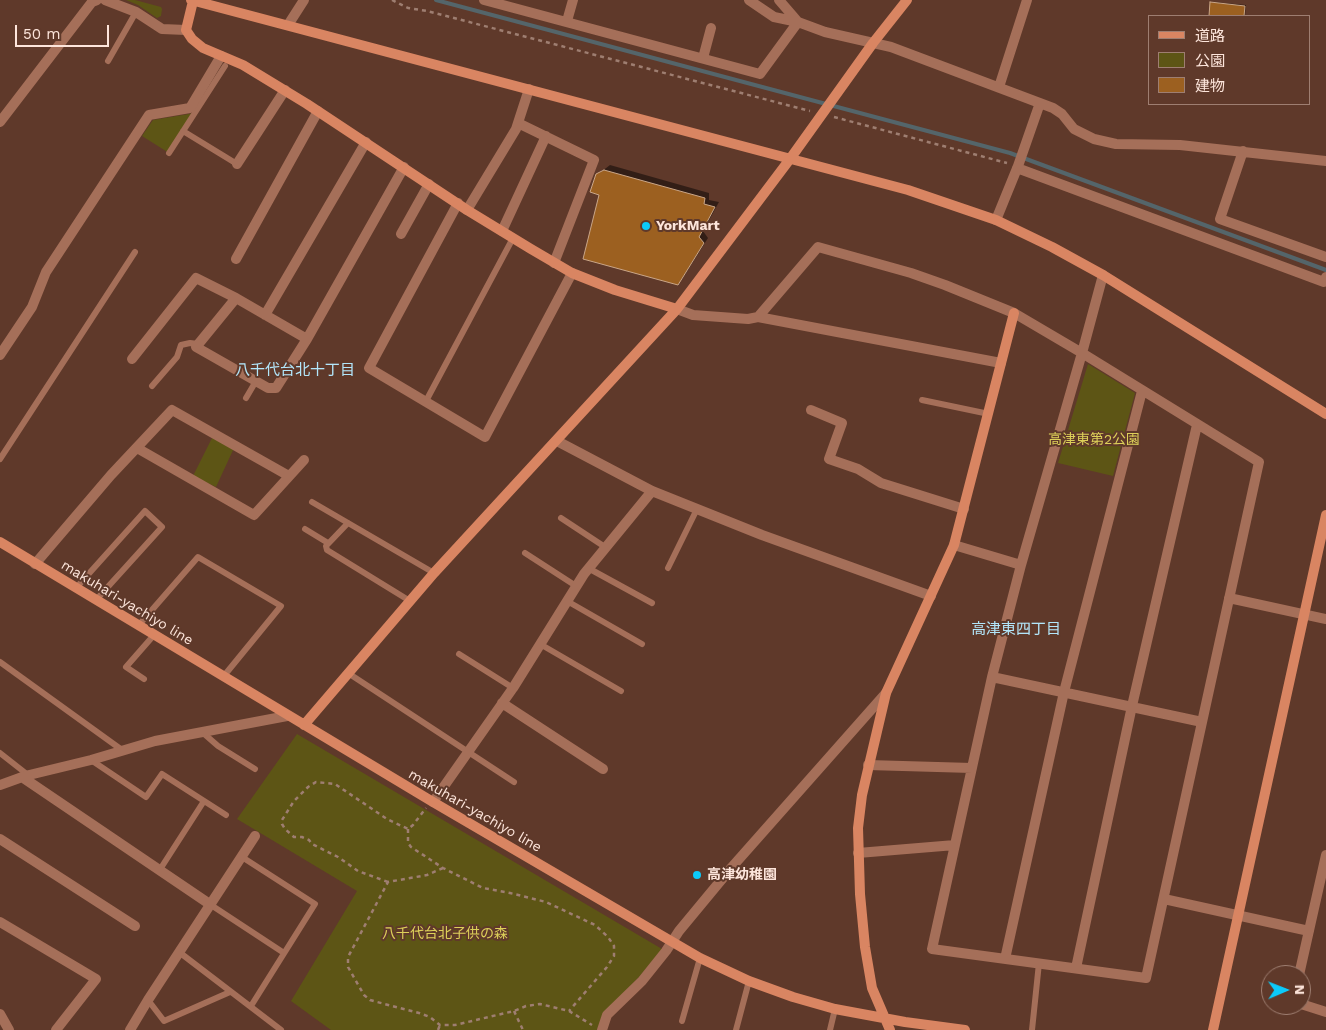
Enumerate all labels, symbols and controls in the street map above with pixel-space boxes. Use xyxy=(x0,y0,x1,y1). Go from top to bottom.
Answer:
scale bar xyxy=(18,15,111,47)
legend xyxy=(1148,15,1311,105)
text: 50 m xyxy=(23,25,60,43)
text: 道路 xyxy=(1195,27,1225,45)
text: 公園 xyxy=(1195,52,1225,70)
text: 建物 xyxy=(1195,77,1225,95)
place label: YorkMart xyxy=(656,218,720,234)
marker: YorkMart xyxy=(640,220,652,232)
district label: 八千代台北十丁目 xyxy=(235,362,355,380)
park label: 高津東第2公園 xyxy=(1048,432,1140,448)
street label: makuhari-yachiyo line xyxy=(58,557,196,649)
district label: 高津東四丁目 xyxy=(971,621,1061,639)
street label: makuhari-yachiyo line xyxy=(405,766,545,856)
place label: 高津幼稚園 xyxy=(707,867,777,883)
marker: 高津幼稚園 xyxy=(691,869,703,881)
park label: 八千代台北子供の森 xyxy=(382,926,508,942)
north arrow xyxy=(1261,965,1311,1015)
text: N xyxy=(1292,984,1308,995)

